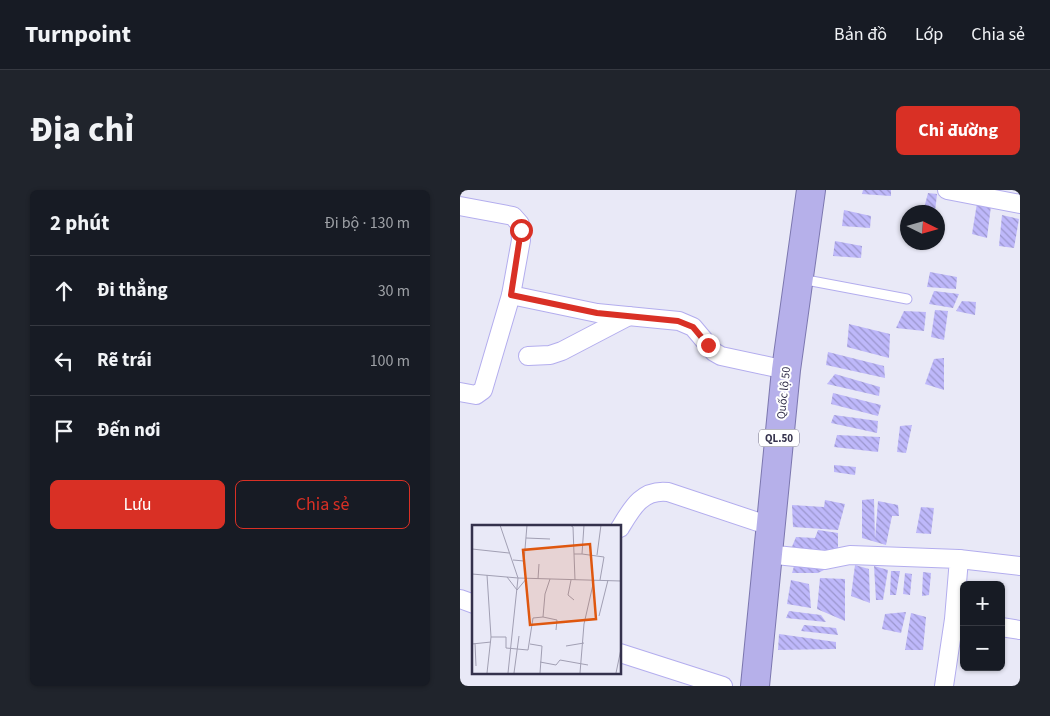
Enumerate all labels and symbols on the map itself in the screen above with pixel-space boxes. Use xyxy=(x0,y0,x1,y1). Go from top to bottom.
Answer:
north arrow xyxy=(900,205,945,250)
route start xyxy=(510,219,533,242)
route end xyxy=(697,334,720,357)
street label: Quốc lộ 50 xyxy=(773,366,795,420)
road number: QL.50 xyxy=(759,430,799,446)
inset map xyxy=(472,525,621,673)

